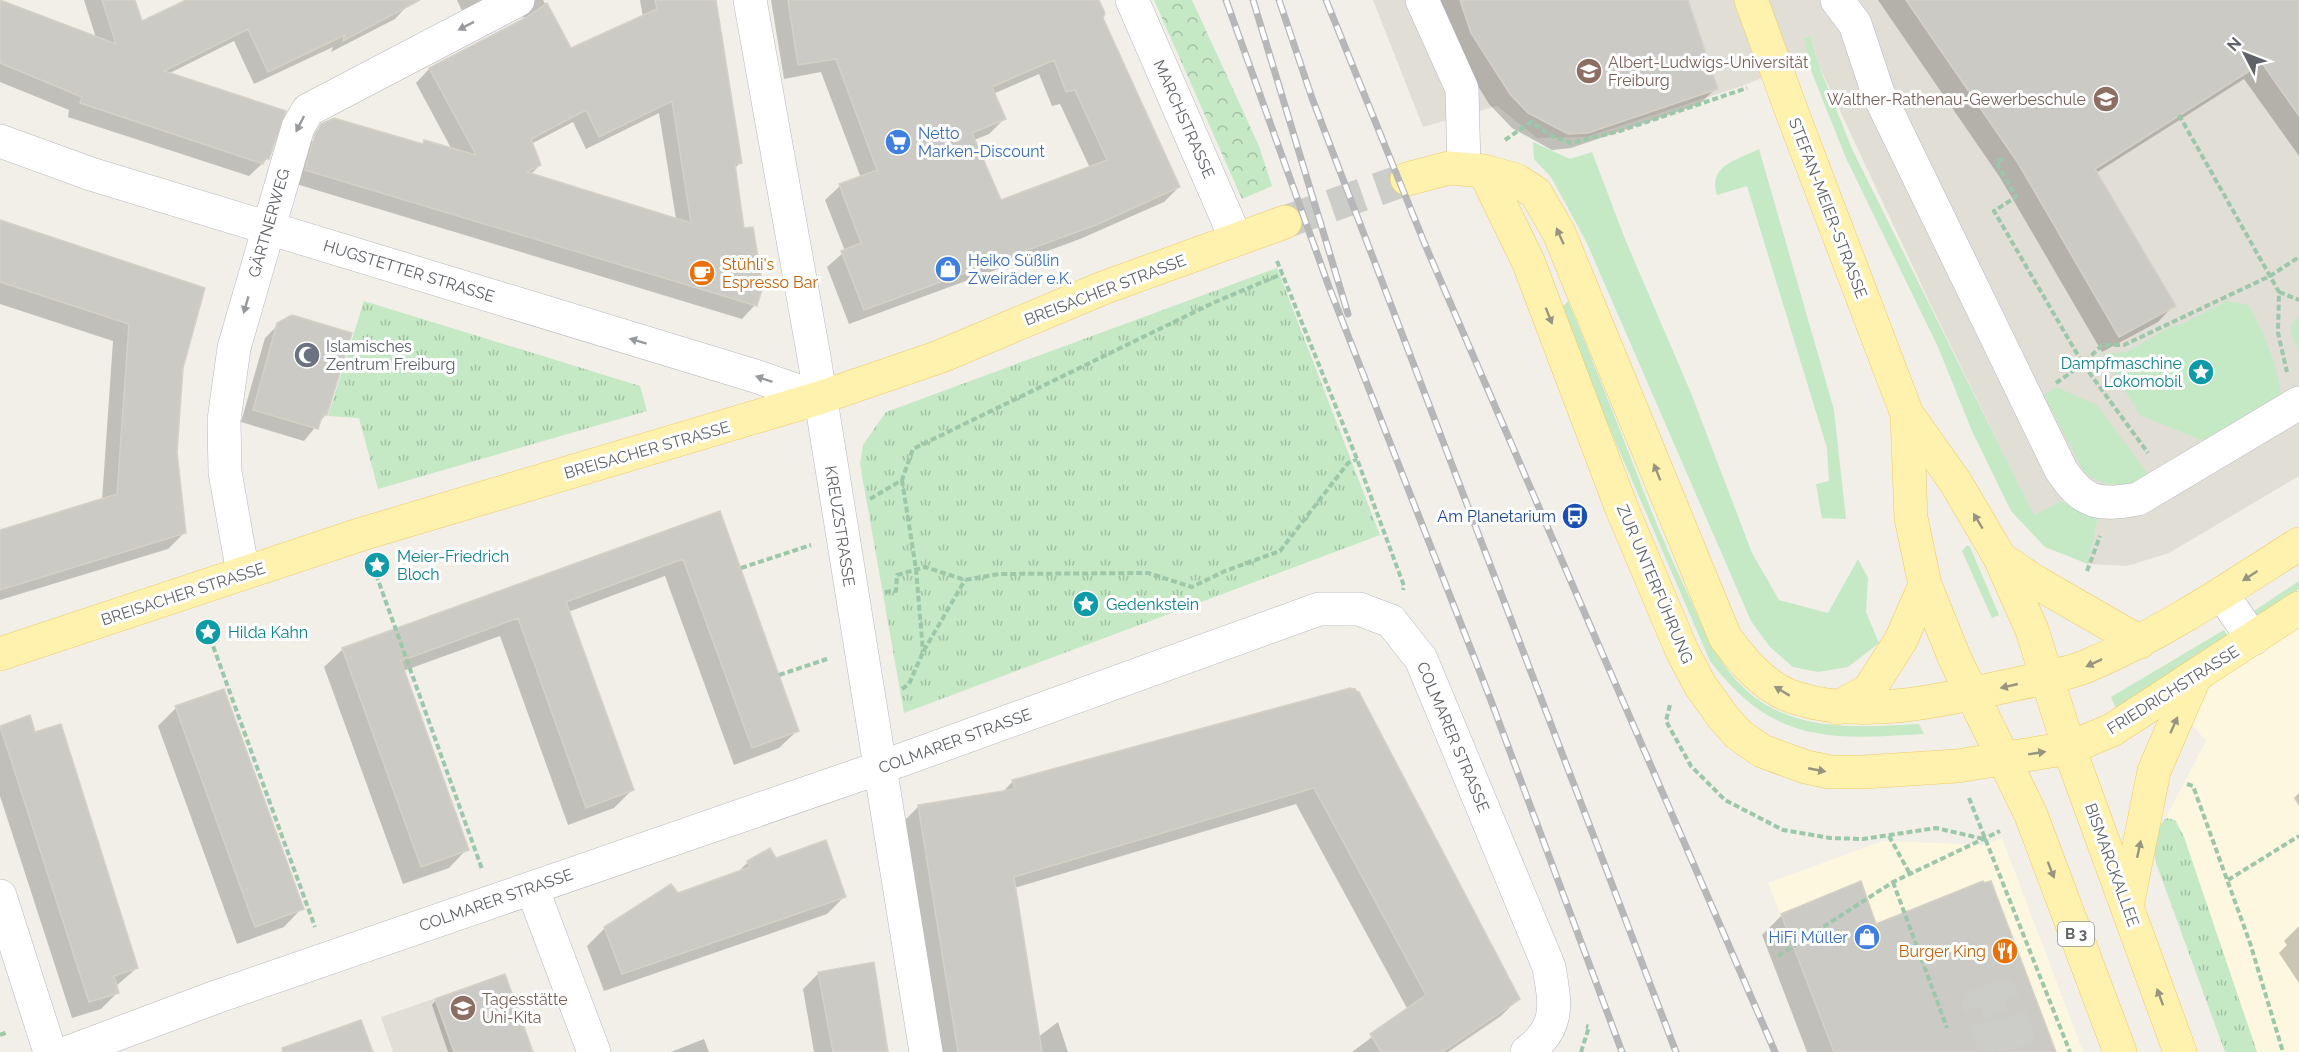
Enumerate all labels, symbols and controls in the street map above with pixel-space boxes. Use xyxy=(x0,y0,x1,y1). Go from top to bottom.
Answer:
one-way arrow xyxy=(457,21,474,31)
north arrow xyxy=(2215,24,2275,84)
text: N xyxy=(2223,33,2245,55)
place label: Albert-Ludwigs-Universität Freiburg xyxy=(1608,53,1809,90)
school or university icon: Albert-Ludwigs-Universität Freiburg xyxy=(1574,56,1604,86)
street label: MARCHSTRASSE xyxy=(1149,57,1219,181)
school or university icon: Walther-Rathenau-Gewerbeschule xyxy=(2091,84,2121,114)
place label: Walther-Rathenau-Gewerbeschule xyxy=(1827,90,2086,109)
one-way arrow xyxy=(296,115,306,133)
street label: STEFAN-MEIER-STRASSE xyxy=(1785,115,1871,301)
place label: Netto Marken-Discount xyxy=(918,124,1045,161)
supermarket icon: Netto Marken-Discount xyxy=(883,127,913,157)
street label: GÄRTNERWEG xyxy=(243,166,294,280)
one-way arrow xyxy=(1555,226,1565,244)
street label: HUGSTETTER STRASSE xyxy=(321,236,497,306)
street label: BREISACHER STRASSE xyxy=(1022,250,1189,330)
place label: Heiko Süßlin Zweiräder e.K. xyxy=(968,251,1072,288)
shop icon: Heiko Süßlin Zweiräder e.K. xyxy=(933,254,963,284)
place label: Stühli's Espresso Bar xyxy=(722,255,818,292)
cafe icon: Stühli's Espresso Bar xyxy=(687,258,717,288)
one-way arrow xyxy=(241,296,250,314)
one-way arrow xyxy=(1545,307,1554,325)
one-way arrow xyxy=(629,336,647,345)
place label: Islamisches Zentrum Freiburg xyxy=(326,337,455,374)
mosque icon: Islamisches Zentrum Freiburg xyxy=(292,340,322,370)
place label: Dampfmaschine Lokomobil xyxy=(2061,354,2183,391)
place icon: Dampfmaschine Lokomobil xyxy=(2186,357,2216,387)
one-way arrow xyxy=(755,373,773,383)
street label: BREISACHER STRASSE xyxy=(562,417,732,483)
one-way arrow xyxy=(1652,462,1662,480)
street label: KREUZSTRASSE xyxy=(821,464,859,588)
bus stop icon: Am Planetarium xyxy=(1560,501,1590,531)
street label: ZUR UNTERFÜHRUNG xyxy=(1613,501,1698,666)
place label: Am Planetarium xyxy=(1437,507,1556,526)
one-way arrow xyxy=(1974,512,1984,529)
place label: Meier-Friedrich Bloch xyxy=(397,547,509,584)
place icon: Meier-Friedrich Bloch xyxy=(362,550,392,580)
street label: BREISACHER STRASSE xyxy=(99,558,268,630)
one-way arrow xyxy=(2242,570,2258,581)
place icon: Gedenkstein xyxy=(1071,589,1101,619)
place label: Gedenkstein xyxy=(1106,595,1199,614)
place icon: Hilda Kahn xyxy=(193,617,223,647)
place label: Hilda Kahn xyxy=(228,623,308,642)
street label: FRIEDRICHSTRASSE xyxy=(2104,642,2243,738)
one-way arrow xyxy=(2086,658,2103,667)
street label: COLMARER STRASSE xyxy=(1413,659,1493,815)
one-way arrow xyxy=(2000,682,2019,691)
one-way arrow xyxy=(1774,685,1790,696)
street label: COLMARER STRASSE xyxy=(876,704,1034,778)
one-way arrow xyxy=(2169,715,2179,733)
one-way arrow xyxy=(2027,748,2046,757)
one-way arrow xyxy=(1808,766,1827,775)
street label: BISMARCKALLEE xyxy=(2081,801,2143,930)
one-way arrow xyxy=(2135,839,2144,858)
one-way arrow xyxy=(2047,861,2057,879)
street label: COLMARER STRASSE xyxy=(417,865,576,935)
shop icon: HiFi Müller xyxy=(1852,922,1882,952)
road number: B 3 xyxy=(2058,922,2094,946)
place label: HiFi Müller xyxy=(1768,928,1848,947)
restaurant icon: Burger King xyxy=(1990,936,2020,966)
place label: Burger King xyxy=(1899,942,1986,961)
one-way arrow xyxy=(2155,988,2164,1006)
place label: Tagesstätte Uni-Kita xyxy=(482,990,568,1027)
school or university icon: Tagesstätte Uni-Kita xyxy=(448,993,478,1023)

